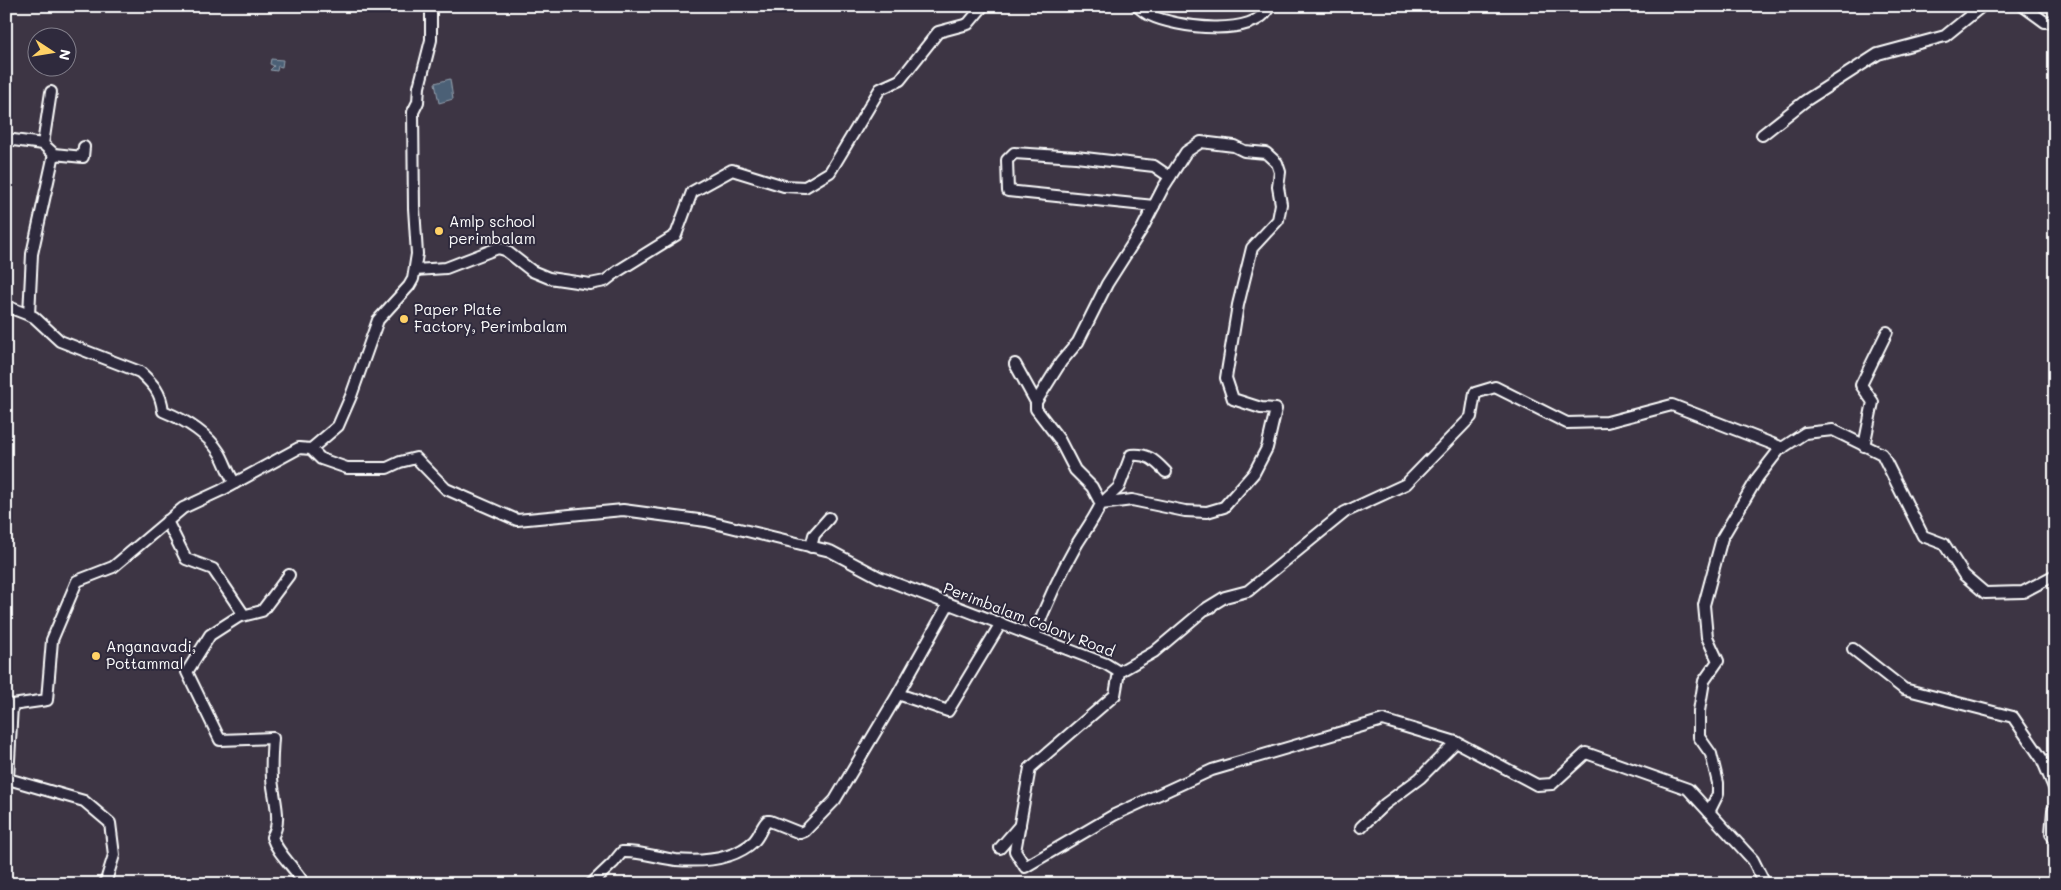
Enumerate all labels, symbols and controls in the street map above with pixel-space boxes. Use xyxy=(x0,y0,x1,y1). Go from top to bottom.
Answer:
north arrow xyxy=(28,28,78,78)
text: N xyxy=(55,48,76,62)
place label: Amlp school perimbalam xyxy=(449,211,536,248)
marker: Amlp school perimbalam xyxy=(433,225,445,237)
place label: Paper Plate Factory, Perimbalam xyxy=(414,299,567,336)
marker: Paper Plate Factory, Perimbalam xyxy=(398,313,410,325)
street label: Perimbalam Colony Road xyxy=(941,577,1118,661)
place label: Anganavadi, Pottammal xyxy=(106,636,196,673)
marker: Anganavadi, Pottammal xyxy=(90,650,102,662)

